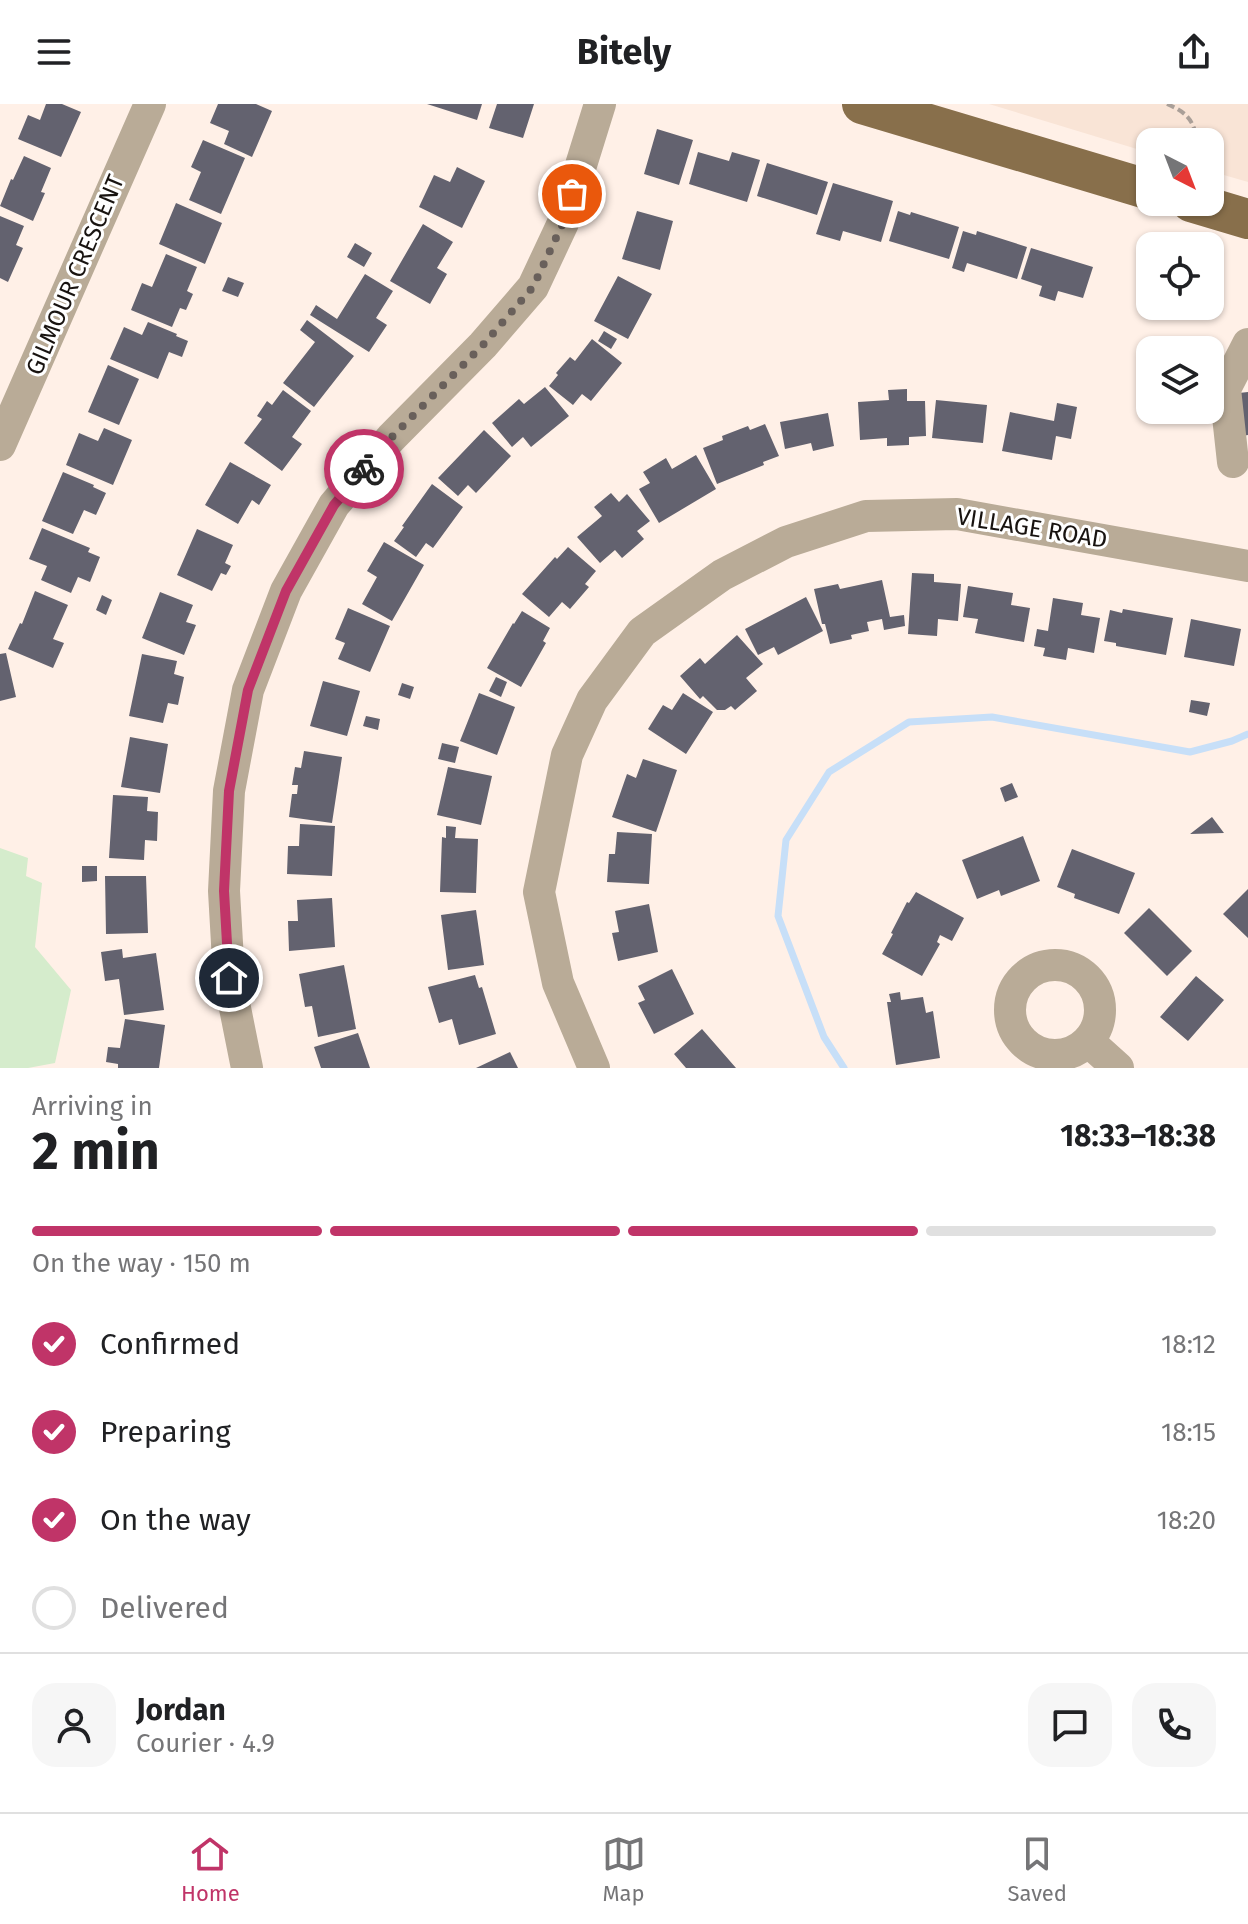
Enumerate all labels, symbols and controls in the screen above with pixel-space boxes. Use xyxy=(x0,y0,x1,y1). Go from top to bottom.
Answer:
icon: menu xyxy=(32,30,76,74)
text: Bitely xyxy=(577,30,671,74)
icon: share xyxy=(1172,30,1216,74)
north arrow xyxy=(1136,128,1224,216)
map controls xyxy=(1136,128,1224,424)
pin xyxy=(538,160,606,228)
street label: GILMOUR CRESCENT xyxy=(20,170,130,379)
icon: bag xyxy=(550,172,594,216)
button: locate xyxy=(1136,232,1224,320)
button: layers xyxy=(1136,336,1224,424)
courier xyxy=(324,429,404,509)
icon: bike xyxy=(342,447,386,491)
street label: VILLAGE ROAD xyxy=(955,502,1109,554)
pin xyxy=(195,944,263,1012)
icon: home xyxy=(207,956,251,1000)
text: Arriving in xyxy=(32,1091,153,1122)
text: 18:33–18:38 xyxy=(1060,1118,1216,1154)
text: 2 min xyxy=(32,1120,160,1183)
text: On the way · 150 m xyxy=(32,1248,251,1279)
icon: check xyxy=(32,1322,76,1366)
text: Confirmed xyxy=(100,1326,240,1362)
text: 18:12 xyxy=(1161,1329,1216,1360)
icon: check xyxy=(32,1410,76,1454)
text: Preparing xyxy=(100,1414,231,1450)
text: 18:15 xyxy=(1161,1417,1216,1448)
icon: check xyxy=(32,1498,76,1542)
text: On the way xyxy=(100,1502,251,1538)
text: 18:20 xyxy=(1157,1505,1216,1536)
text: Delivered xyxy=(100,1590,229,1626)
button: person xyxy=(32,1683,116,1767)
button: chat xyxy=(1028,1683,1112,1767)
button: phone xyxy=(1132,1683,1216,1767)
text: Jordan xyxy=(136,1692,226,1728)
text: Courier · 4.9 xyxy=(136,1728,275,1759)
tab: Home xyxy=(181,1832,240,1907)
tab: Map xyxy=(602,1832,646,1907)
tab: Saved xyxy=(1008,1832,1067,1907)

